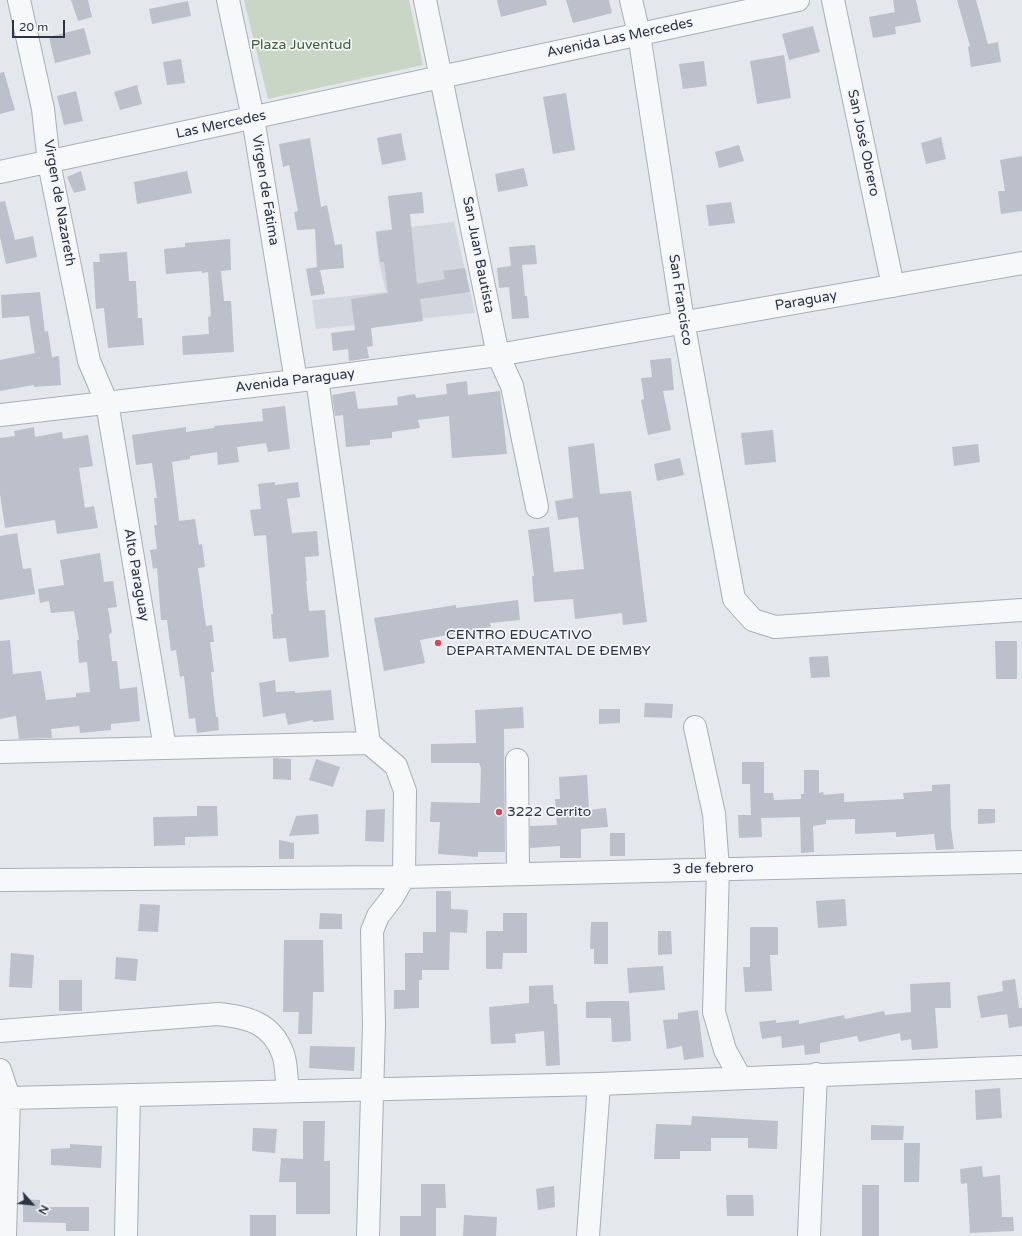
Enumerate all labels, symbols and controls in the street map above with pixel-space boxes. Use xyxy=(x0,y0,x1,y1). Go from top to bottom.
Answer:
scale bar xyxy=(14,12,67,38)
street label: Avenida Las Mercedes xyxy=(545,14,695,62)
text: 20 m xyxy=(19,20,48,34)
park label: Plaza Juventud xyxy=(251,37,351,53)
street label: San José Obrero xyxy=(843,88,883,198)
street label: Las Mercedes xyxy=(175,107,267,143)
street label: Virgen de Fátima xyxy=(248,133,282,247)
street label: Virgen de Nazareth xyxy=(40,138,78,268)
street label: San Juan Bautista xyxy=(458,195,498,315)
street label: San Francisco xyxy=(664,253,696,347)
street label: Paraguay xyxy=(774,287,838,315)
street label: Avenida Paraguay xyxy=(234,365,356,397)
street label: Alto Paraguay xyxy=(120,527,152,623)
place label: CENTRO EDUCATIVO DEPARTAMENTAL DE ÐEMBY xyxy=(446,627,651,660)
marker: CENTRO EDUCATIVO DEPARTAMENTAL DE ÐEMBY xyxy=(433,638,443,648)
place label: 3222 Cerrito xyxy=(507,804,591,820)
marker: 3222 Cerrito xyxy=(494,807,504,817)
street label: 3 de febrero xyxy=(672,860,754,878)
north arrow xyxy=(12,1184,52,1224)
text: N xyxy=(35,1203,51,1217)

